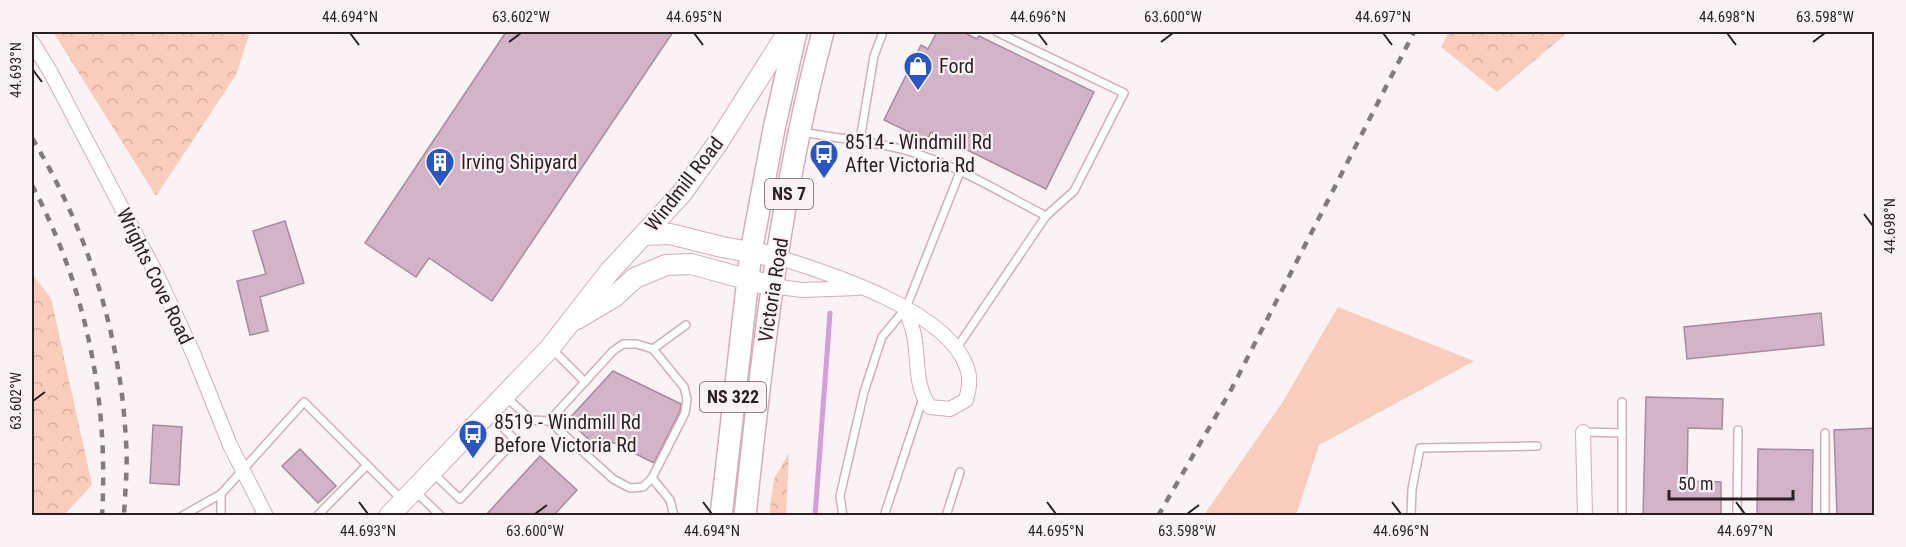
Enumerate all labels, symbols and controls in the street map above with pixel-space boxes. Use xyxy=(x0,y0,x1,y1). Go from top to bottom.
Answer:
text: 44.694°N xyxy=(322,8,378,26)
text: 63.602°W xyxy=(492,8,551,26)
text: 44.695°N xyxy=(666,8,722,26)
text: 44.696°N xyxy=(1010,8,1066,26)
text: 63.600°W xyxy=(1144,8,1203,26)
text: 44.697°N xyxy=(1355,8,1411,26)
text: 44.698°N xyxy=(1699,8,1755,26)
text: 63.598°W xyxy=(1796,8,1855,26)
text: 44.693°N xyxy=(7,42,25,98)
shop icon: Ford xyxy=(902,50,934,92)
place label: Ford xyxy=(939,54,974,78)
place label: 8514 - Windmill Rd After Victoria Rd xyxy=(845,130,992,177)
street label: Windmill Road xyxy=(640,132,728,236)
bus stop icon: 8514 - Windmill Rd After Victoria Rd xyxy=(808,138,840,180)
building icon: Irving Shipyard xyxy=(424,146,456,188)
place label: Irving Shipyard xyxy=(461,150,578,174)
road number: NS 7 xyxy=(765,179,813,209)
text: 44.698°N xyxy=(1881,198,1899,254)
street label: Wrights Cove Road xyxy=(112,204,198,348)
street label: Victoria Road xyxy=(753,236,793,344)
text: 63.602°W xyxy=(7,371,25,430)
road number: NS 322 xyxy=(700,382,766,412)
place label: 8519 - Windmill Rd Before Victoria Rd xyxy=(494,410,641,457)
bus stop icon: 8519 - Windmill Rd Before Victoria Rd xyxy=(457,418,489,460)
scale bar xyxy=(1669,463,1794,501)
text: 50 m xyxy=(1678,473,1713,494)
text: 44.693°N xyxy=(340,522,396,540)
text: 63.600°W xyxy=(506,522,565,540)
text: 44.694°N xyxy=(684,522,740,540)
text: 44.695°N xyxy=(1028,522,1084,540)
text: 63.598°W xyxy=(1158,522,1217,540)
text: 44.696°N xyxy=(1373,522,1429,540)
text: 44.697°N xyxy=(1717,522,1773,540)

